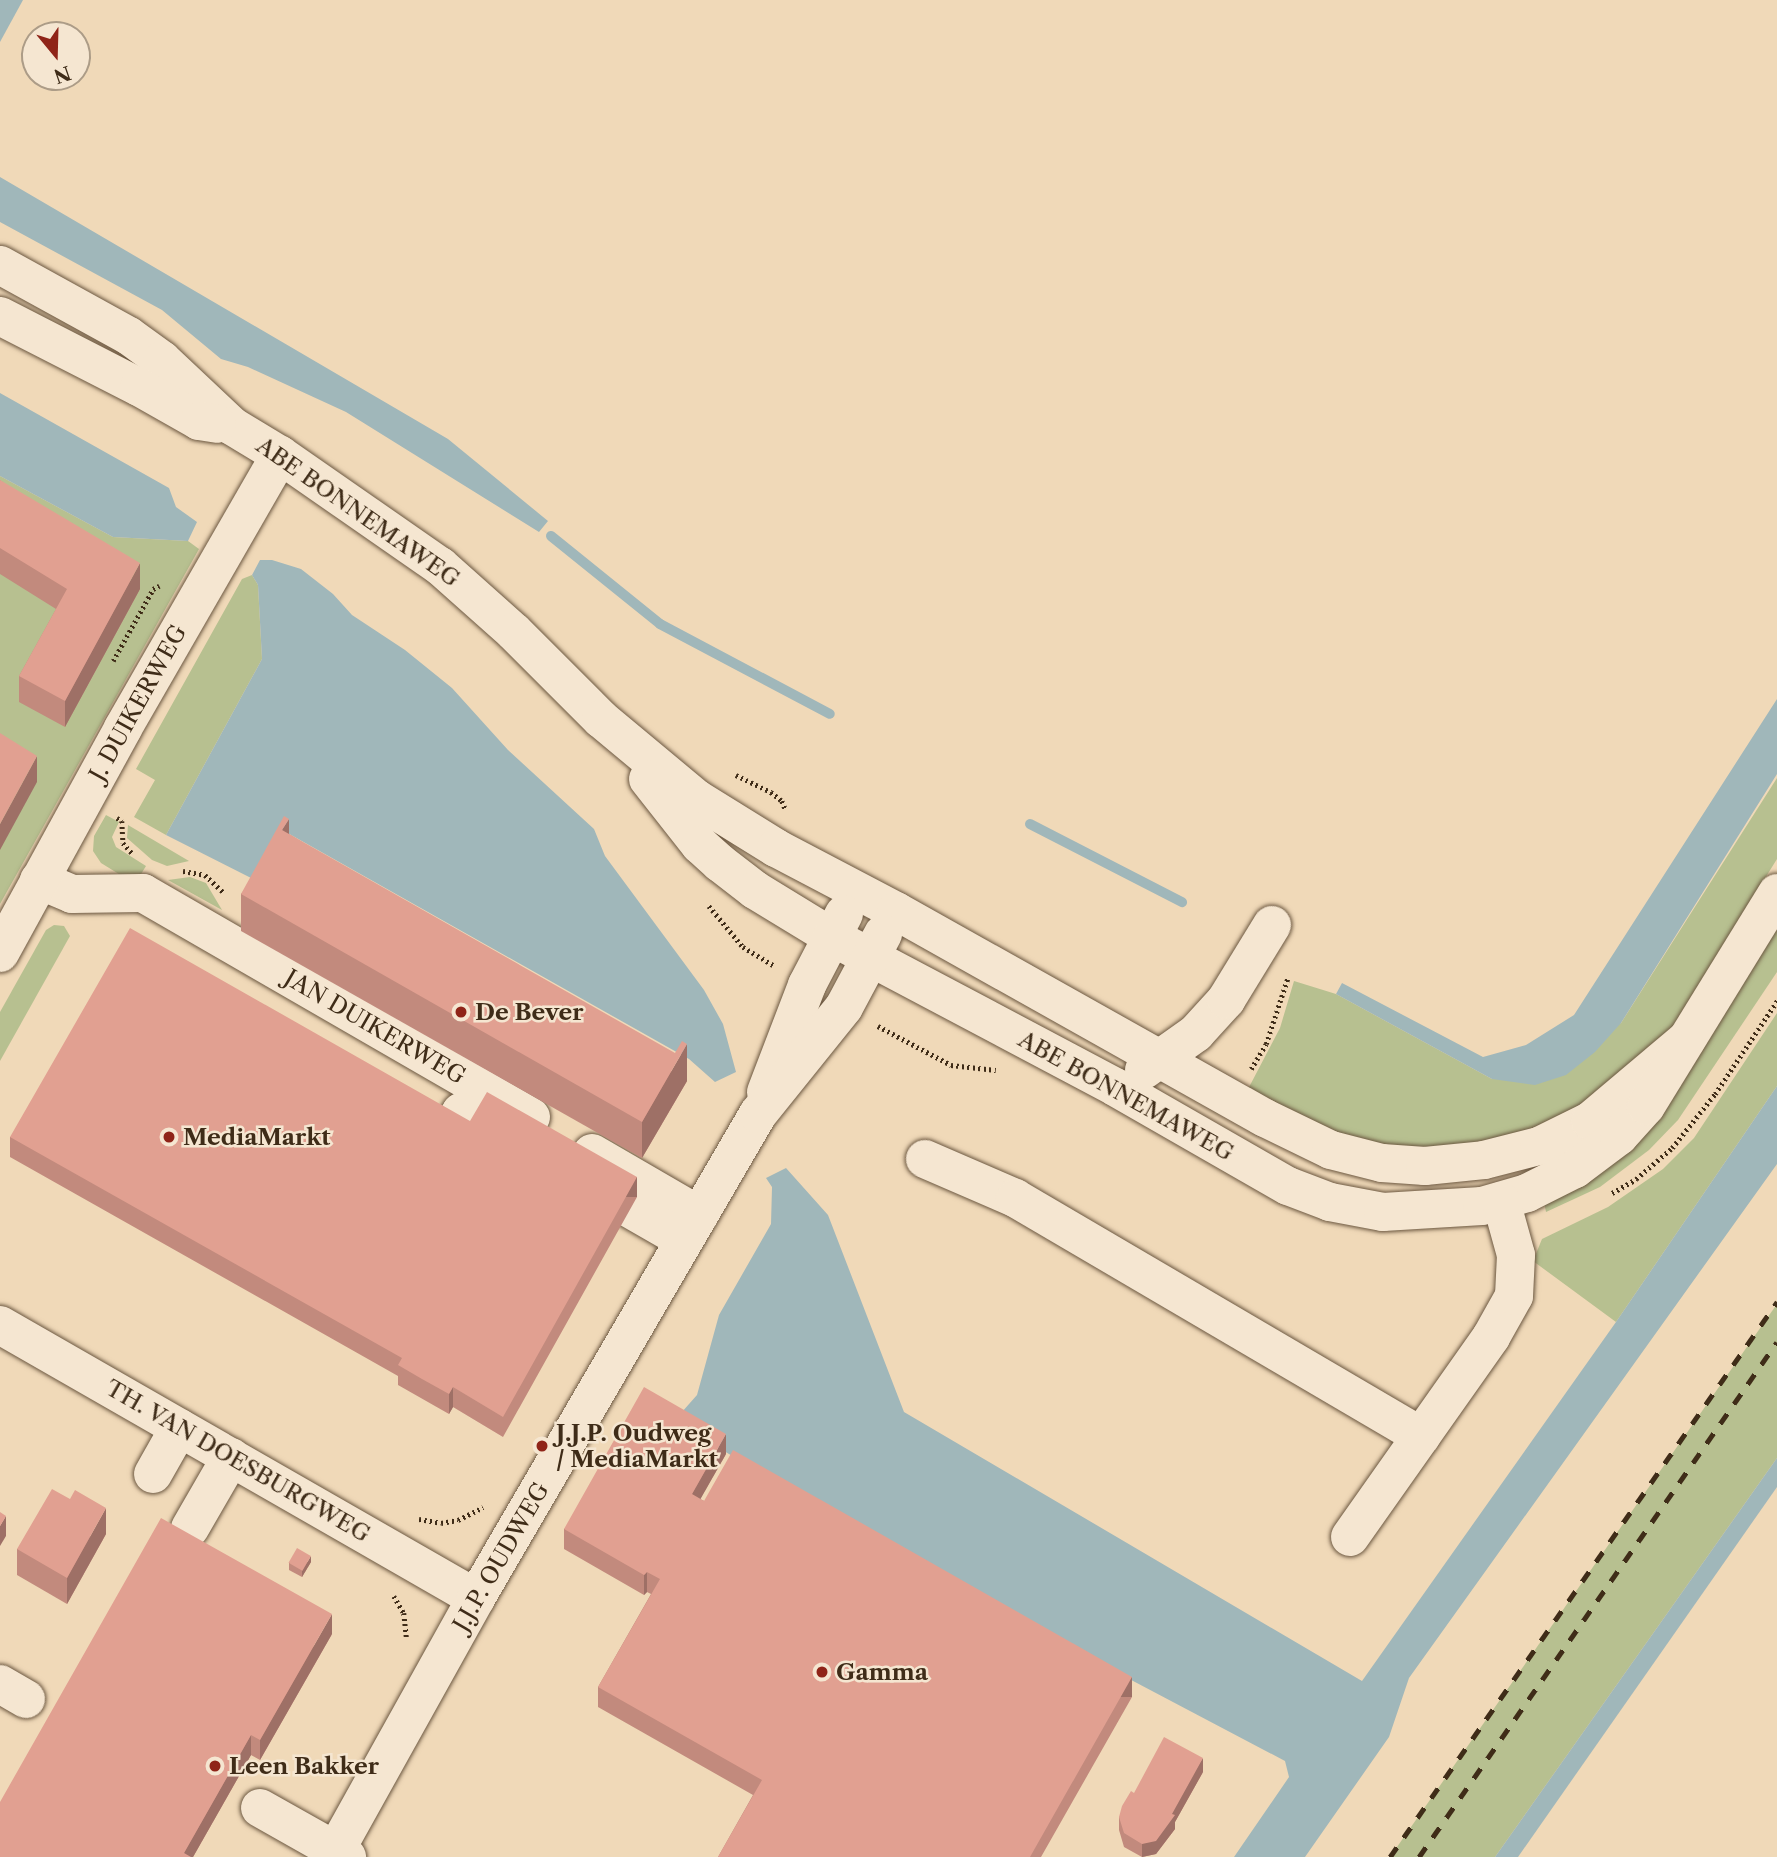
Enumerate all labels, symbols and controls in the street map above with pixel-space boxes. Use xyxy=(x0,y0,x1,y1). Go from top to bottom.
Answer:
north arrow xyxy=(21,21,91,91)
text: N xyxy=(51,61,74,88)
street label: ABE BONNEMAWEG xyxy=(251,431,465,593)
street label: J. DUIKERWEG xyxy=(84,620,192,786)
street label: JAN DUIKERWEG xyxy=(280,964,470,1090)
place label: De Bever xyxy=(475,998,583,1026)
marker: De Bever xyxy=(453,1004,469,1020)
street label: ABE BONNEMAWEG xyxy=(1014,1025,1238,1167)
place label: MediaMarkt xyxy=(183,1123,330,1151)
marker: MediaMarkt xyxy=(161,1129,177,1145)
street label: TH. VAN DOESBURGWEG xyxy=(101,1374,375,1548)
place label: J.J.P. Oudweg / MediaMarkt xyxy=(556,1419,718,1473)
marker: J.J.P. Oudweg / MediaMarkt xyxy=(534,1438,550,1454)
street label: J.J.P. OUDWEG xyxy=(447,1478,555,1636)
place label: Gamma xyxy=(836,1658,928,1686)
marker: Gamma xyxy=(814,1664,830,1680)
place label: Leen Bakker xyxy=(229,1752,379,1780)
marker: Leen Bakker xyxy=(207,1758,223,1774)

